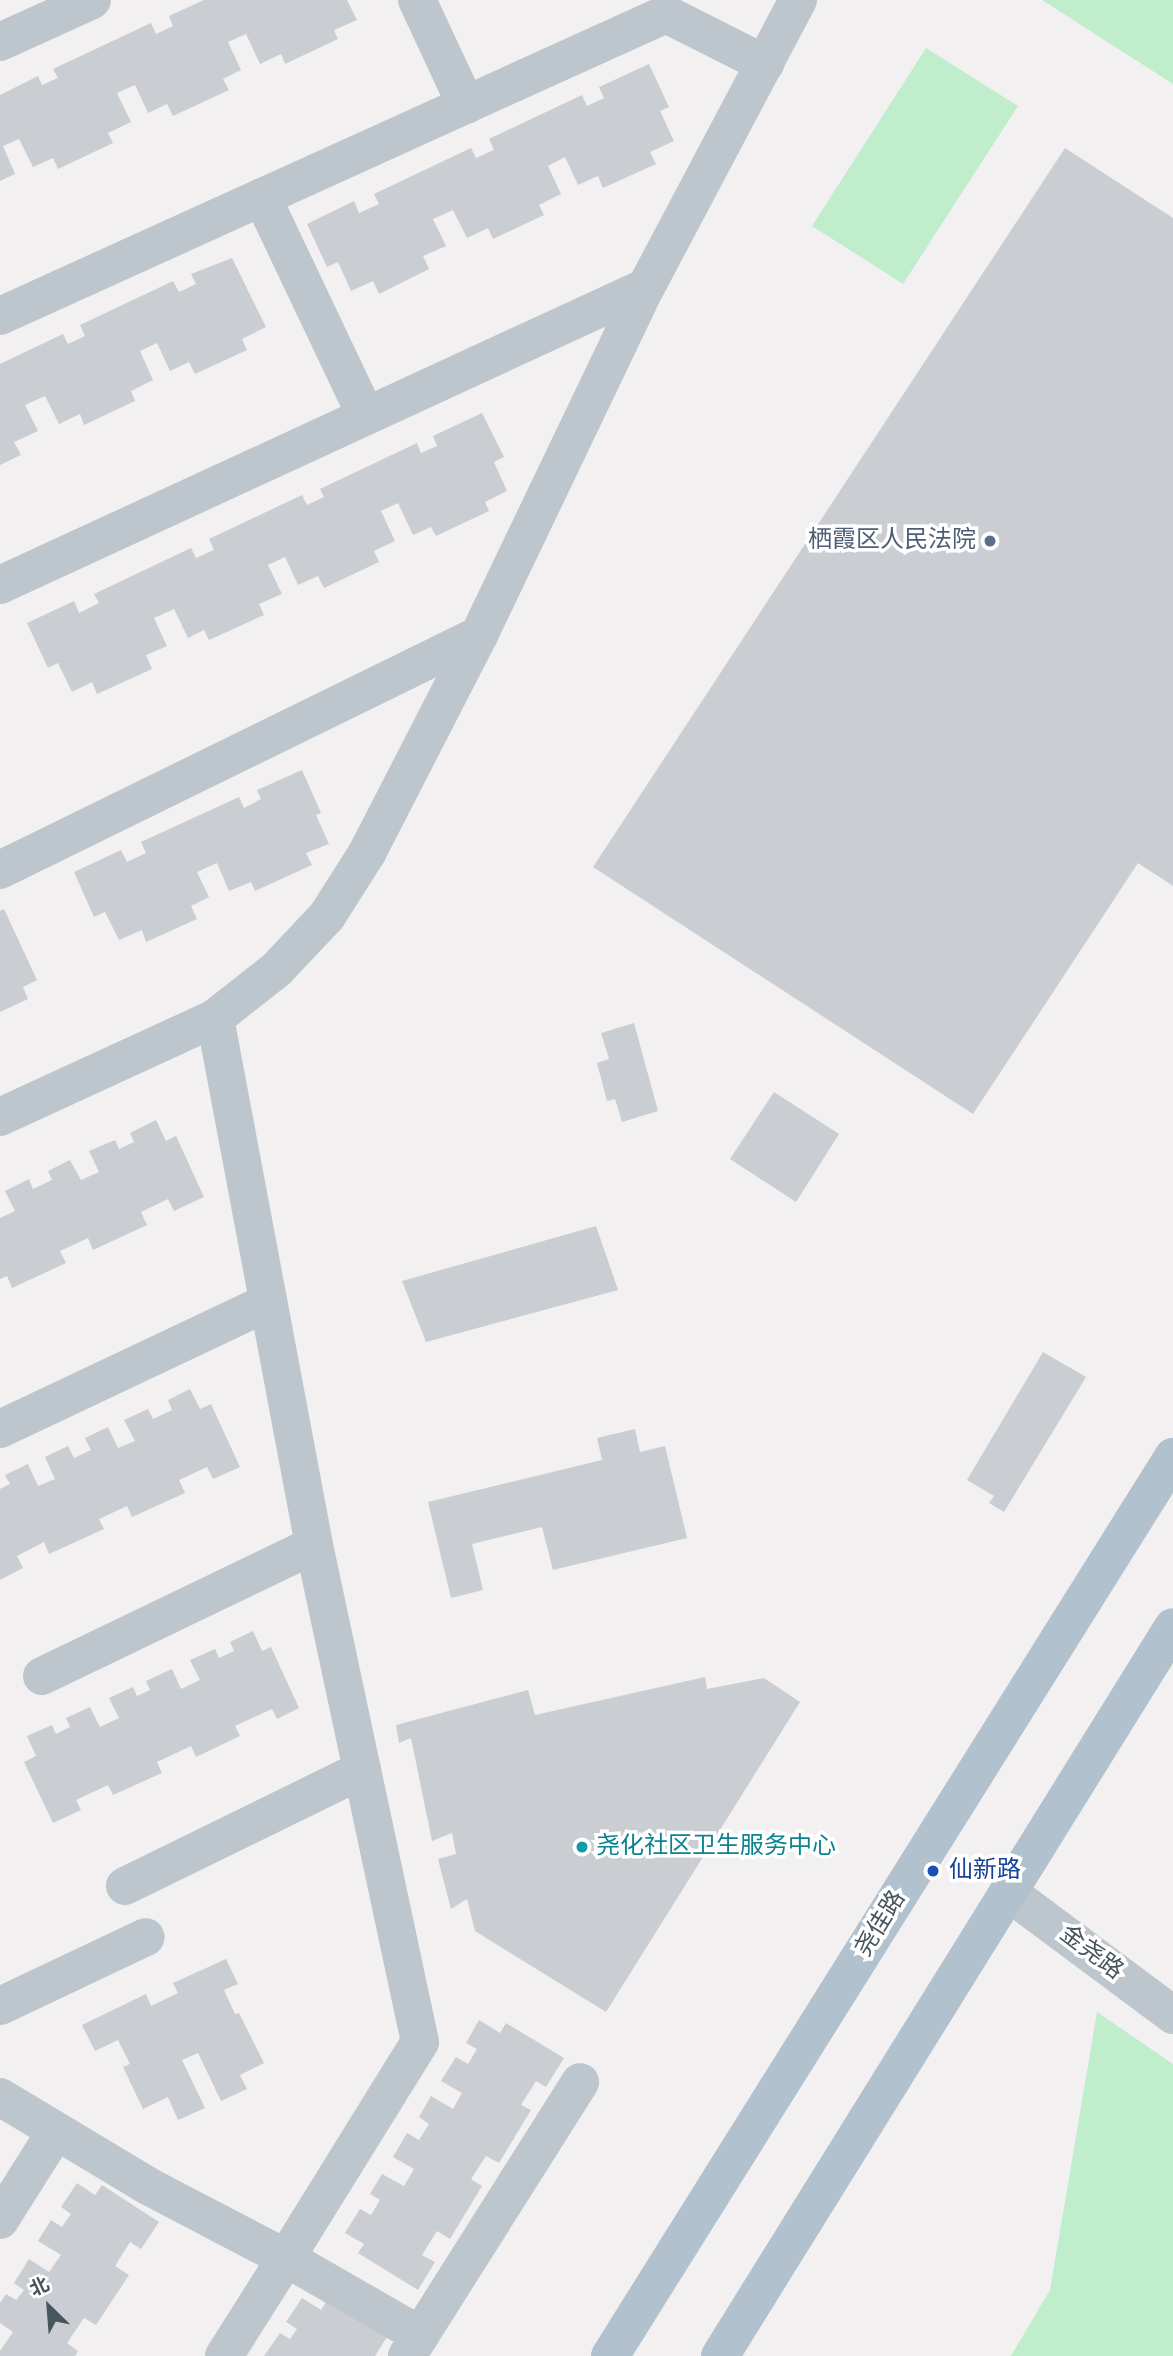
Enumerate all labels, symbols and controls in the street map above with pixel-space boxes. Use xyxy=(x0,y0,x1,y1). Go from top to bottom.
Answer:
place label: 栖霞区人民法院 xyxy=(808,527,976,555)
marker: 栖霞区人民法院 xyxy=(982,533,998,549)
place label: 尧化社区卫生服务中心 xyxy=(596,1833,836,1861)
marker: 尧化社区卫生服务中心 xyxy=(574,1839,590,1855)
place label: 仙新路 xyxy=(949,1857,1021,1885)
marker: 仙新路 xyxy=(923,1861,943,1881)
street label: 尧佳路 xyxy=(850,1886,912,1962)
street label: 金尧路 xyxy=(1054,1920,1128,1986)
north arrow xyxy=(14,2272,84,2342)
text: 北 xyxy=(27,2275,53,2300)

